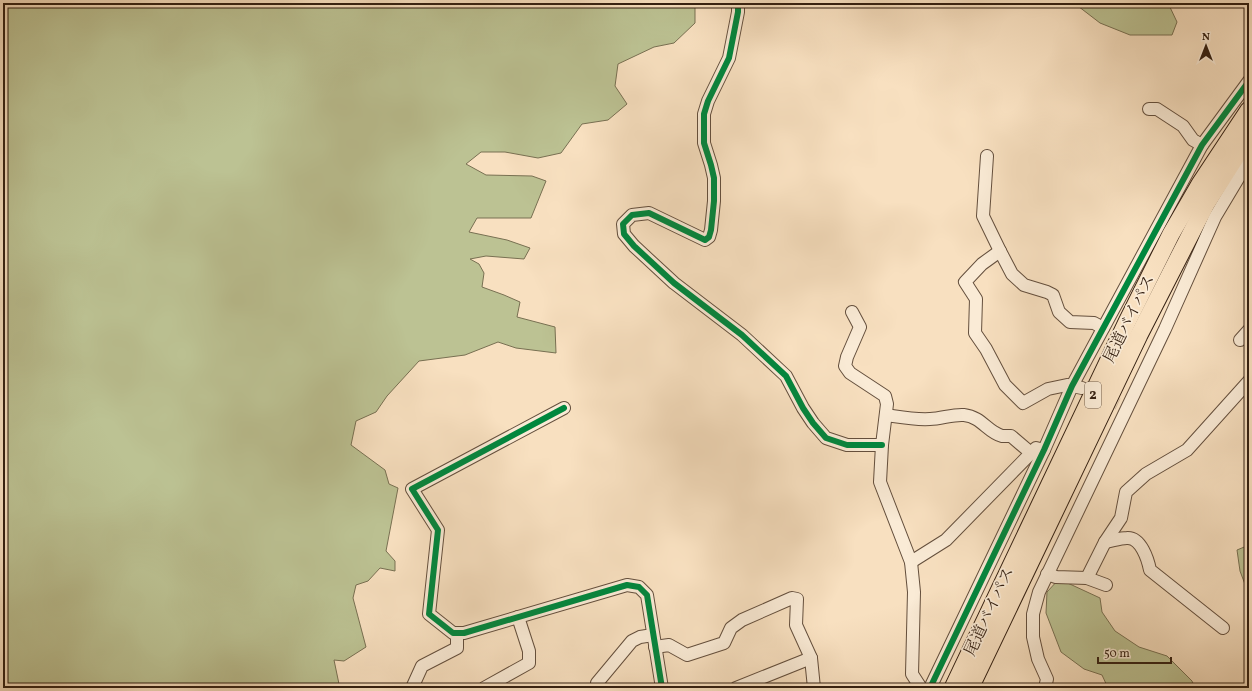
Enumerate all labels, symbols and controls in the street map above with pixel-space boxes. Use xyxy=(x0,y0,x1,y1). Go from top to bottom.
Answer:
north arrow xyxy=(1186,26,1226,66)
text: N xyxy=(1202,30,1210,45)
street label: 尾道バイパス xyxy=(1099,271,1161,367)
road number: 2 xyxy=(1085,382,1101,408)
street label: 尾道バイパス xyxy=(960,564,1020,660)
scale bar xyxy=(1098,639,1171,665)
text: 50 m xyxy=(1104,646,1130,662)

